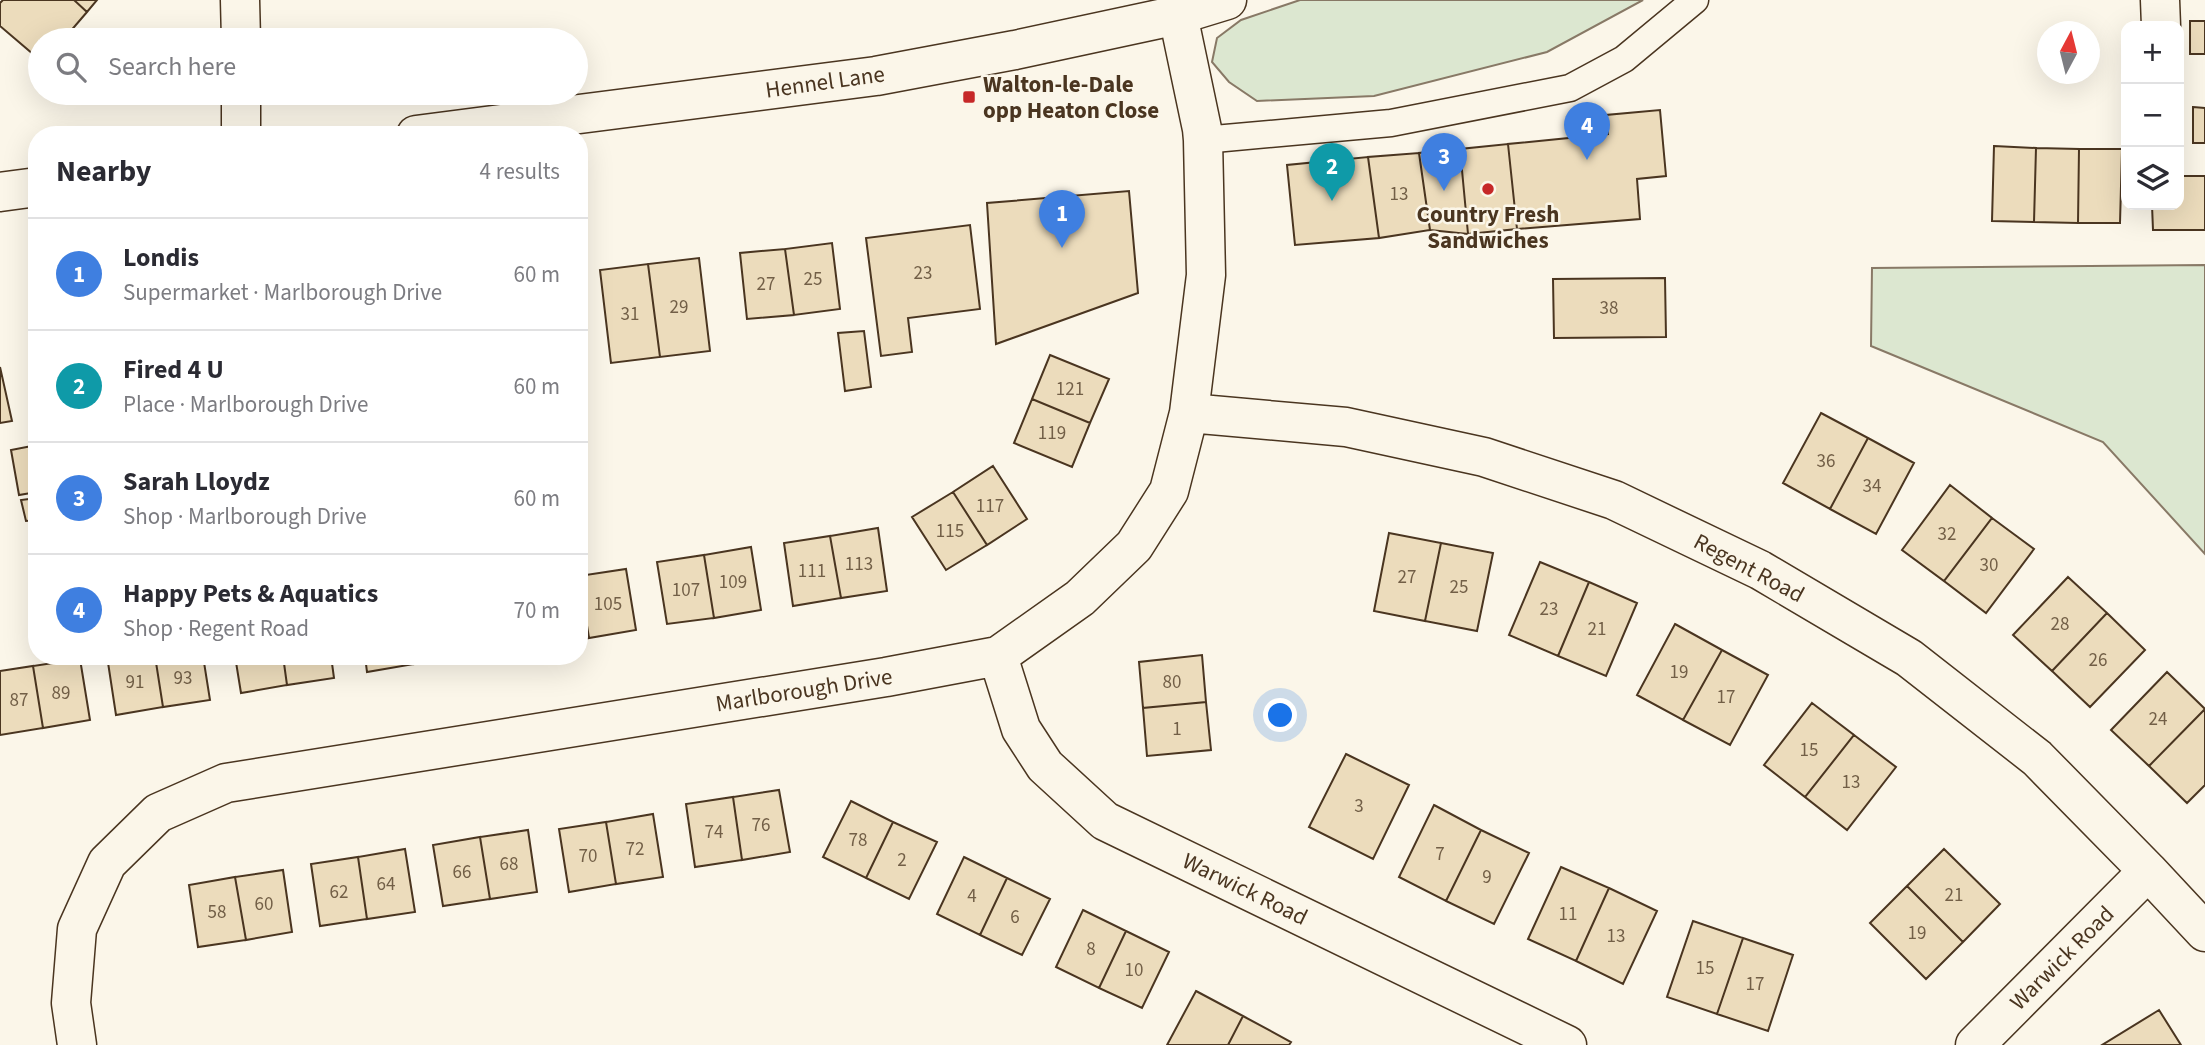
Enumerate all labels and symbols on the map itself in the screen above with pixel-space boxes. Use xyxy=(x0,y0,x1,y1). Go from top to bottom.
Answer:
north arrow xyxy=(2037,21,2100,84)
street label: Hennel Lane xyxy=(763,57,887,107)
place label: Walton-le-Dale opp Heaton Close xyxy=(983,68,1159,127)
marker: Walton-le-Dale opp Heaton Close xyxy=(961,89,977,105)
pin: 4 xyxy=(1564,102,1610,160)
pin: 3 xyxy=(1421,133,1467,191)
pin: 2 xyxy=(1309,143,1355,201)
house number: 13 xyxy=(1390,181,1408,208)
marker: Country Fresh Sandwiches xyxy=(1480,181,1496,197)
pin: 1 xyxy=(1039,190,1085,248)
place label: Country Fresh Sandwiches xyxy=(1417,198,1559,257)
house number: 23 xyxy=(914,260,932,287)
house number: 25 xyxy=(804,266,822,293)
house number: 27 xyxy=(757,271,775,298)
house number: 29 xyxy=(670,294,688,321)
house number: 38 xyxy=(1600,295,1618,322)
house number: 31 xyxy=(621,301,639,328)
house number: 121 xyxy=(1056,376,1084,403)
house number: 119 xyxy=(1038,420,1066,447)
house number: 36 xyxy=(1817,448,1835,475)
house number: 34 xyxy=(1863,473,1881,500)
house number: 117 xyxy=(976,493,1004,520)
house number: 115 xyxy=(936,518,964,545)
house number: 32 xyxy=(1938,521,1956,548)
street label: Regent Road xyxy=(1688,525,1810,611)
house number: 113 xyxy=(845,551,873,578)
house number: 30 xyxy=(1980,552,1998,579)
house number: 111 xyxy=(798,558,826,585)
house number: 27 xyxy=(1398,564,1416,591)
house number: 109 xyxy=(719,569,747,596)
house number: 25 xyxy=(1450,574,1468,601)
house number: 107 xyxy=(672,577,700,604)
house number: 105 xyxy=(594,591,622,618)
house number: 23 xyxy=(1540,596,1558,623)
house number: 28 xyxy=(2051,611,2069,638)
house number: 21 xyxy=(1588,616,1606,643)
house number: 26 xyxy=(2089,647,2107,674)
house number: 19 xyxy=(1670,659,1688,686)
street label: Marlborough Drive xyxy=(713,660,895,720)
house number: 93 xyxy=(174,665,192,692)
house number: 91 xyxy=(126,669,144,696)
house number: 80 xyxy=(1163,669,1181,696)
house number: 89 xyxy=(52,680,70,707)
house number: 17 xyxy=(1717,684,1735,711)
house number: 87 xyxy=(10,687,28,714)
your location xyxy=(1263,698,1297,732)
house number: 24 xyxy=(2149,706,2167,733)
house number: 1 xyxy=(1172,716,1182,743)
house number: 15 xyxy=(1800,737,1818,764)
house number: 13 xyxy=(1842,769,1860,796)
house number: 3 xyxy=(1354,793,1364,820)
house number: 76 xyxy=(752,812,770,839)
house number: 74 xyxy=(705,819,723,846)
house number: 78 xyxy=(849,827,867,854)
house number: 72 xyxy=(626,836,644,863)
house number: 7 xyxy=(1435,841,1445,868)
house number: 70 xyxy=(579,843,597,870)
street label: Warwick Road xyxy=(1177,844,1313,934)
house number: 2 xyxy=(897,847,907,874)
house number: 68 xyxy=(500,851,518,878)
house number: 66 xyxy=(453,859,471,886)
house number: 9 xyxy=(1482,864,1492,891)
house number: 64 xyxy=(377,871,395,898)
house number: 62 xyxy=(330,879,348,906)
house number: 21 xyxy=(1945,882,1963,909)
house number: 4 xyxy=(967,883,977,910)
house number: 60 xyxy=(255,891,273,918)
street label: Warwick Road xyxy=(2002,898,2122,1018)
house number: 58 xyxy=(208,899,226,926)
house number: 11 xyxy=(1559,901,1577,928)
house number: 6 xyxy=(1010,904,1020,931)
house number: 19 xyxy=(1908,920,1926,947)
house number: 13 xyxy=(1607,923,1625,950)
house number: 8 xyxy=(1086,936,1096,963)
house number: 15 xyxy=(1696,955,1714,982)
house number: 10 xyxy=(1125,957,1143,984)
house number: 17 xyxy=(1746,971,1764,998)

